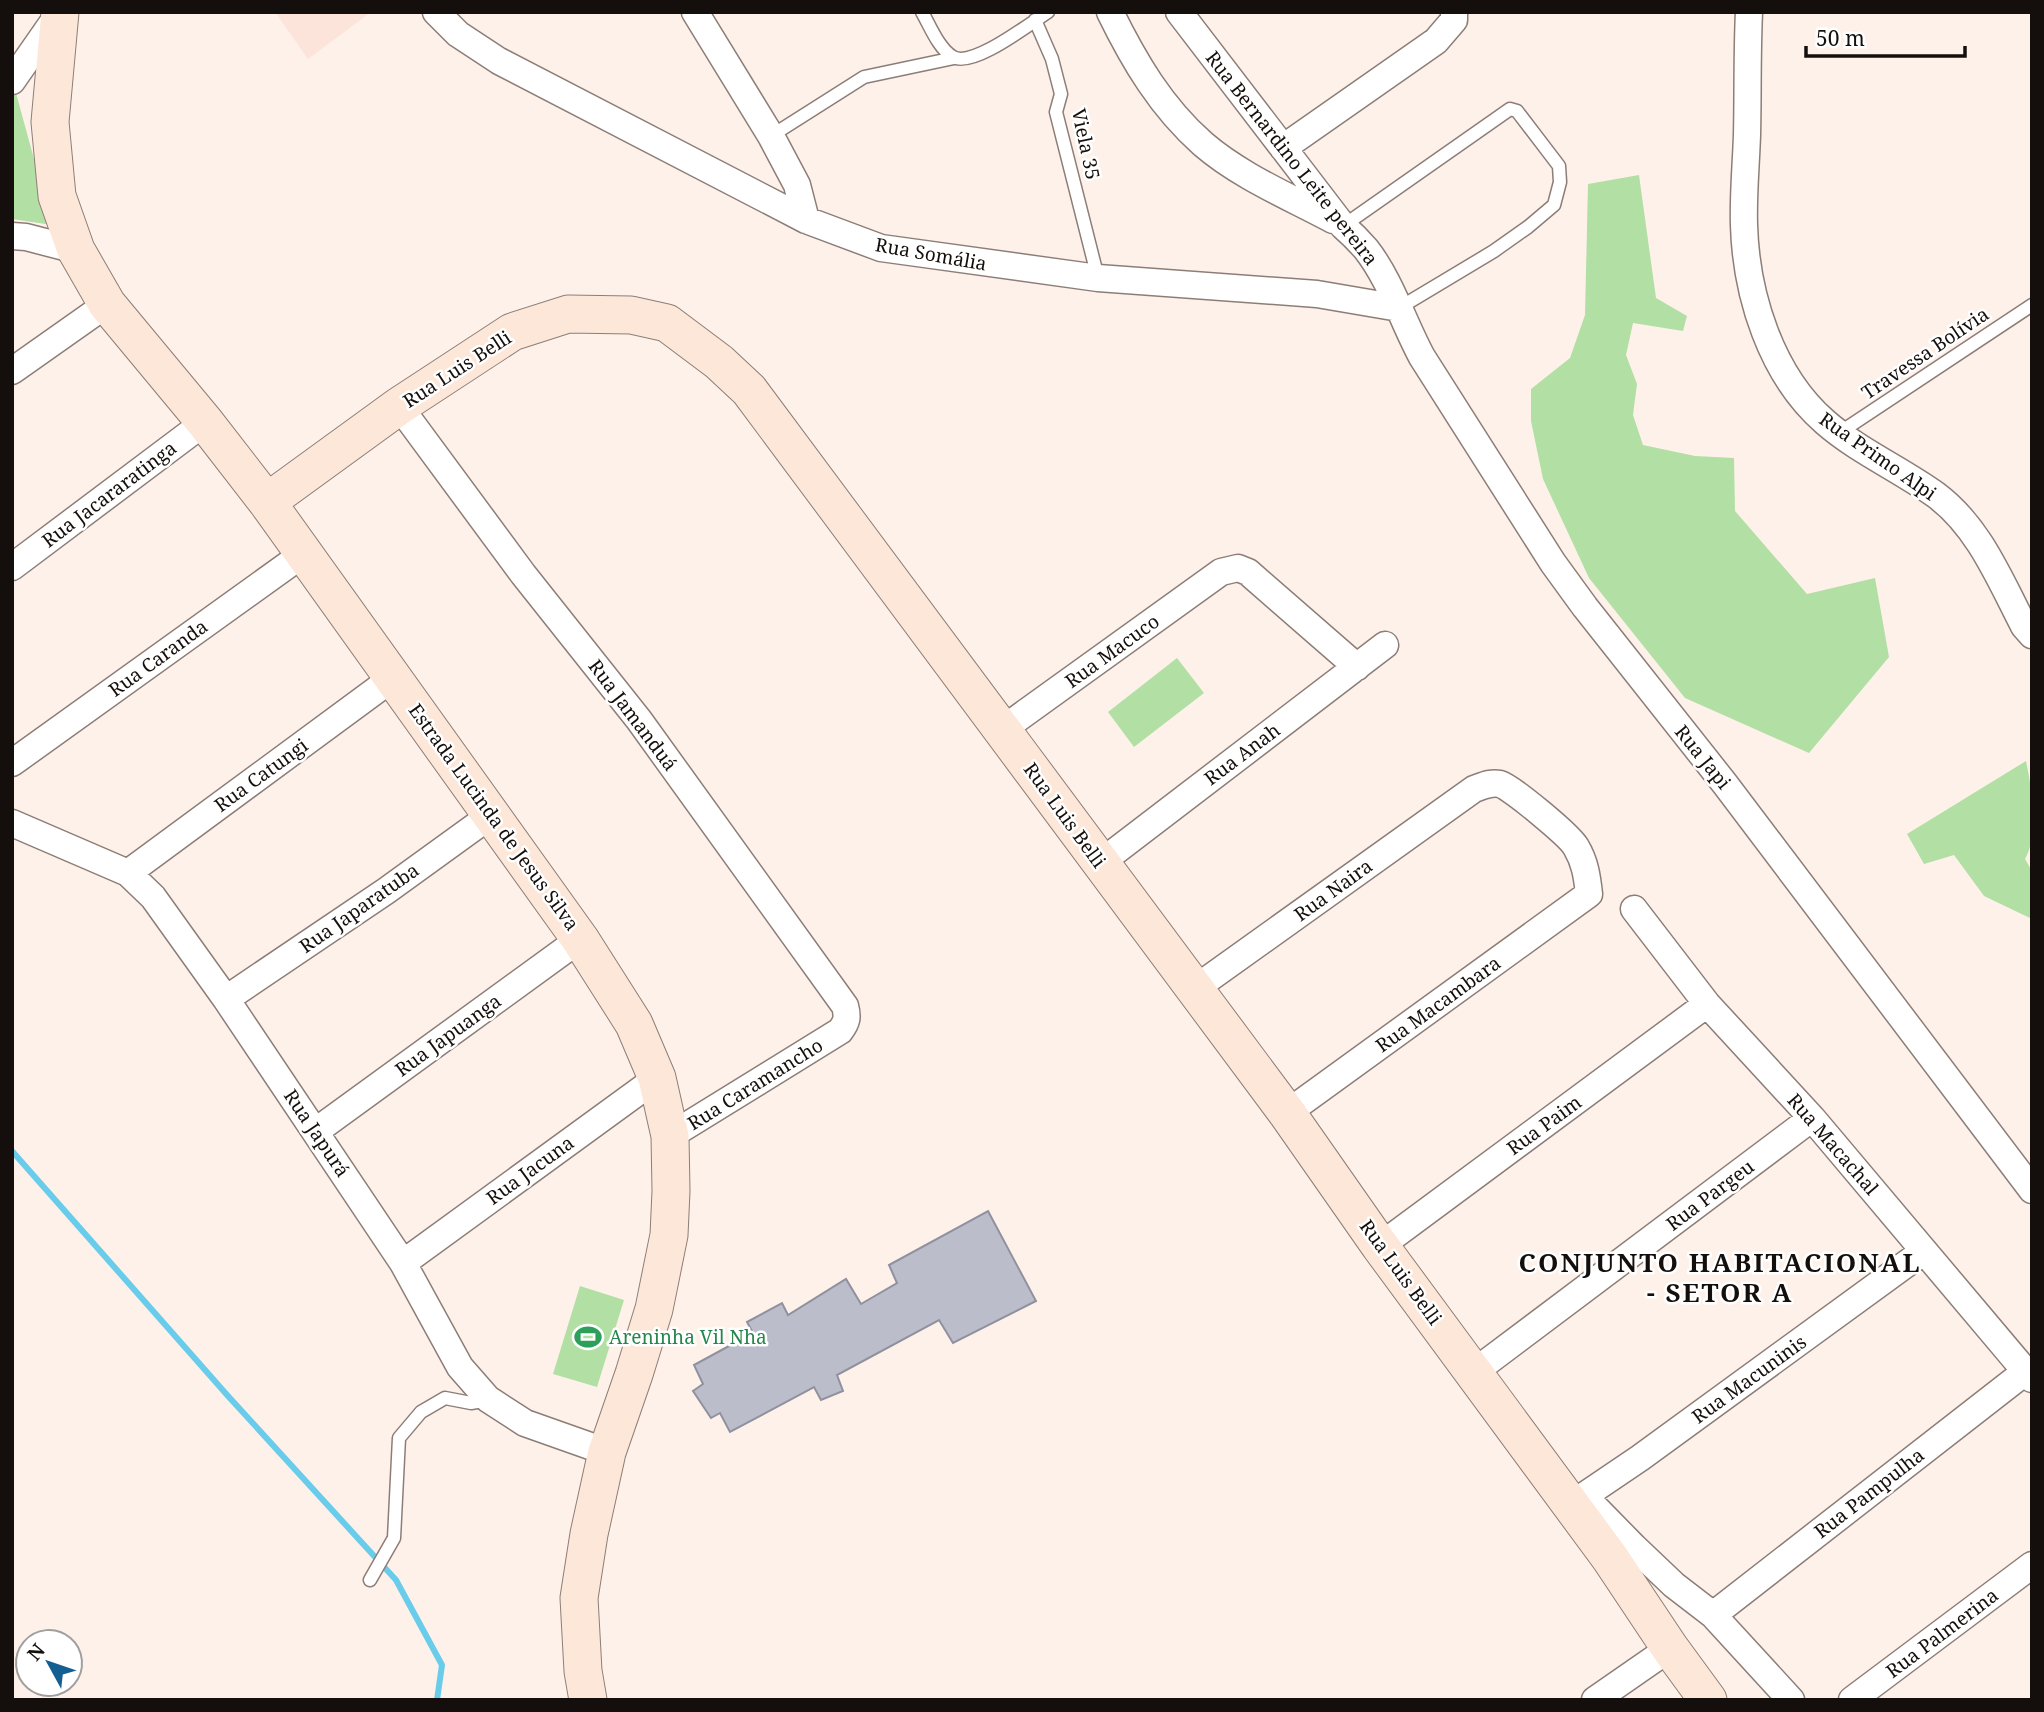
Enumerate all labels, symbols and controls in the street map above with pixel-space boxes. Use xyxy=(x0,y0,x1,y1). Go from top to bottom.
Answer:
scale bar xyxy=(1806,14,1965,58)
text: 50 m xyxy=(1816,24,1865,52)
street label: Rua Bernardino Leite pereira xyxy=(1200,45,1384,271)
street label: Viela 35 xyxy=(1066,106,1106,182)
street label: Rua Somália xyxy=(873,231,989,277)
street label: Travessa Bolívia xyxy=(1856,301,1994,405)
street label: Rua Luis Belli xyxy=(398,324,516,414)
street label: Rua Primo Alpi xyxy=(1814,406,1942,506)
street label: Rua Jacararatinga xyxy=(36,435,182,553)
street label: Rua Macuco xyxy=(1060,608,1164,694)
street label: Rua Caranda xyxy=(103,613,213,703)
street label: Rua Jamanduá xyxy=(583,654,683,776)
street label: Estrada Lucinda de Jesus Silva xyxy=(403,698,585,936)
street label: Rua Anah xyxy=(1199,717,1285,791)
street label: Rua Japi xyxy=(1669,720,1737,794)
street label: Rua Catungi xyxy=(209,732,313,818)
street label: Rua Luis Belli xyxy=(1018,757,1112,873)
street label: Rua Naira xyxy=(1289,853,1377,927)
street label: Rua Japaratuba xyxy=(294,857,424,959)
street label: Rua Macambara xyxy=(1370,950,1506,1058)
street label: Rua Japuanga xyxy=(390,988,506,1082)
street label: Rua Caramancho xyxy=(682,1032,828,1136)
street label: Rua Japurá xyxy=(278,1084,356,1182)
street label: Rua Macachal xyxy=(1782,1088,1884,1200)
street label: Rua Paim xyxy=(1501,1089,1587,1161)
street label: Rua Jacuna xyxy=(481,1130,579,1210)
street label: Rua Pargeu xyxy=(1661,1153,1759,1237)
street label: Rua Luis Belli xyxy=(1354,1214,1448,1330)
district label: CONJUNTO HABITACIONAL - SETOR A xyxy=(1519,1244,1921,1310)
sports icon: Areninha Vil Nha xyxy=(573,1322,603,1352)
place label: Areninha Vil Nha xyxy=(609,1324,767,1350)
street label: Rua Macuninis xyxy=(1687,1329,1811,1429)
street label: Rua Pampulha xyxy=(1809,1442,1929,1544)
street label: Rua Palmerina xyxy=(1881,1582,2003,1684)
north arrow xyxy=(14,1628,84,1698)
text: N xyxy=(21,1638,51,1666)

